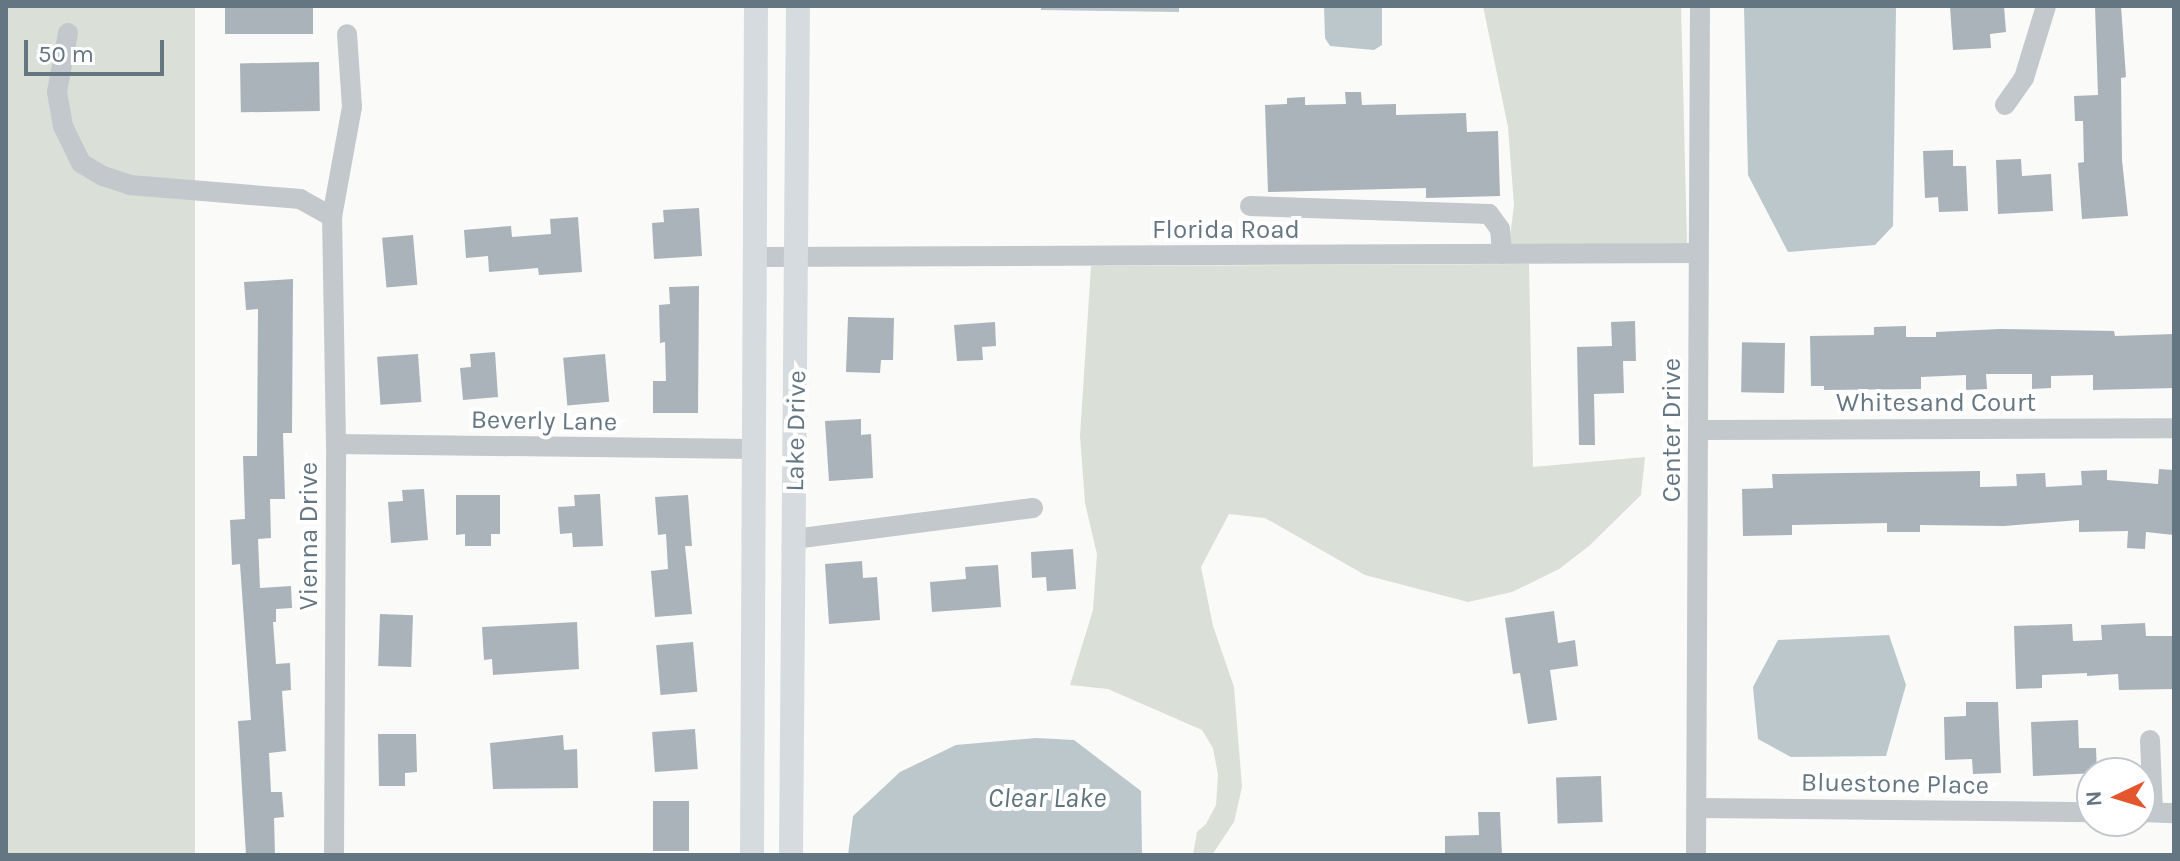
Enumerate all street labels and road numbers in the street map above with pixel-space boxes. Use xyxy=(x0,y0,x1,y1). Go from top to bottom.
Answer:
street label: Florida Road xyxy=(1152,214,1300,246)
street label: Center Drive xyxy=(1656,358,1688,502)
street label: Lake Drive xyxy=(779,370,813,492)
street label: Whitesand Court xyxy=(1836,387,2036,419)
street label: Beverly Lane xyxy=(471,404,617,438)
street label: Vienna Drive xyxy=(293,462,325,610)
street label: Bluestone Place xyxy=(1801,767,1989,801)

